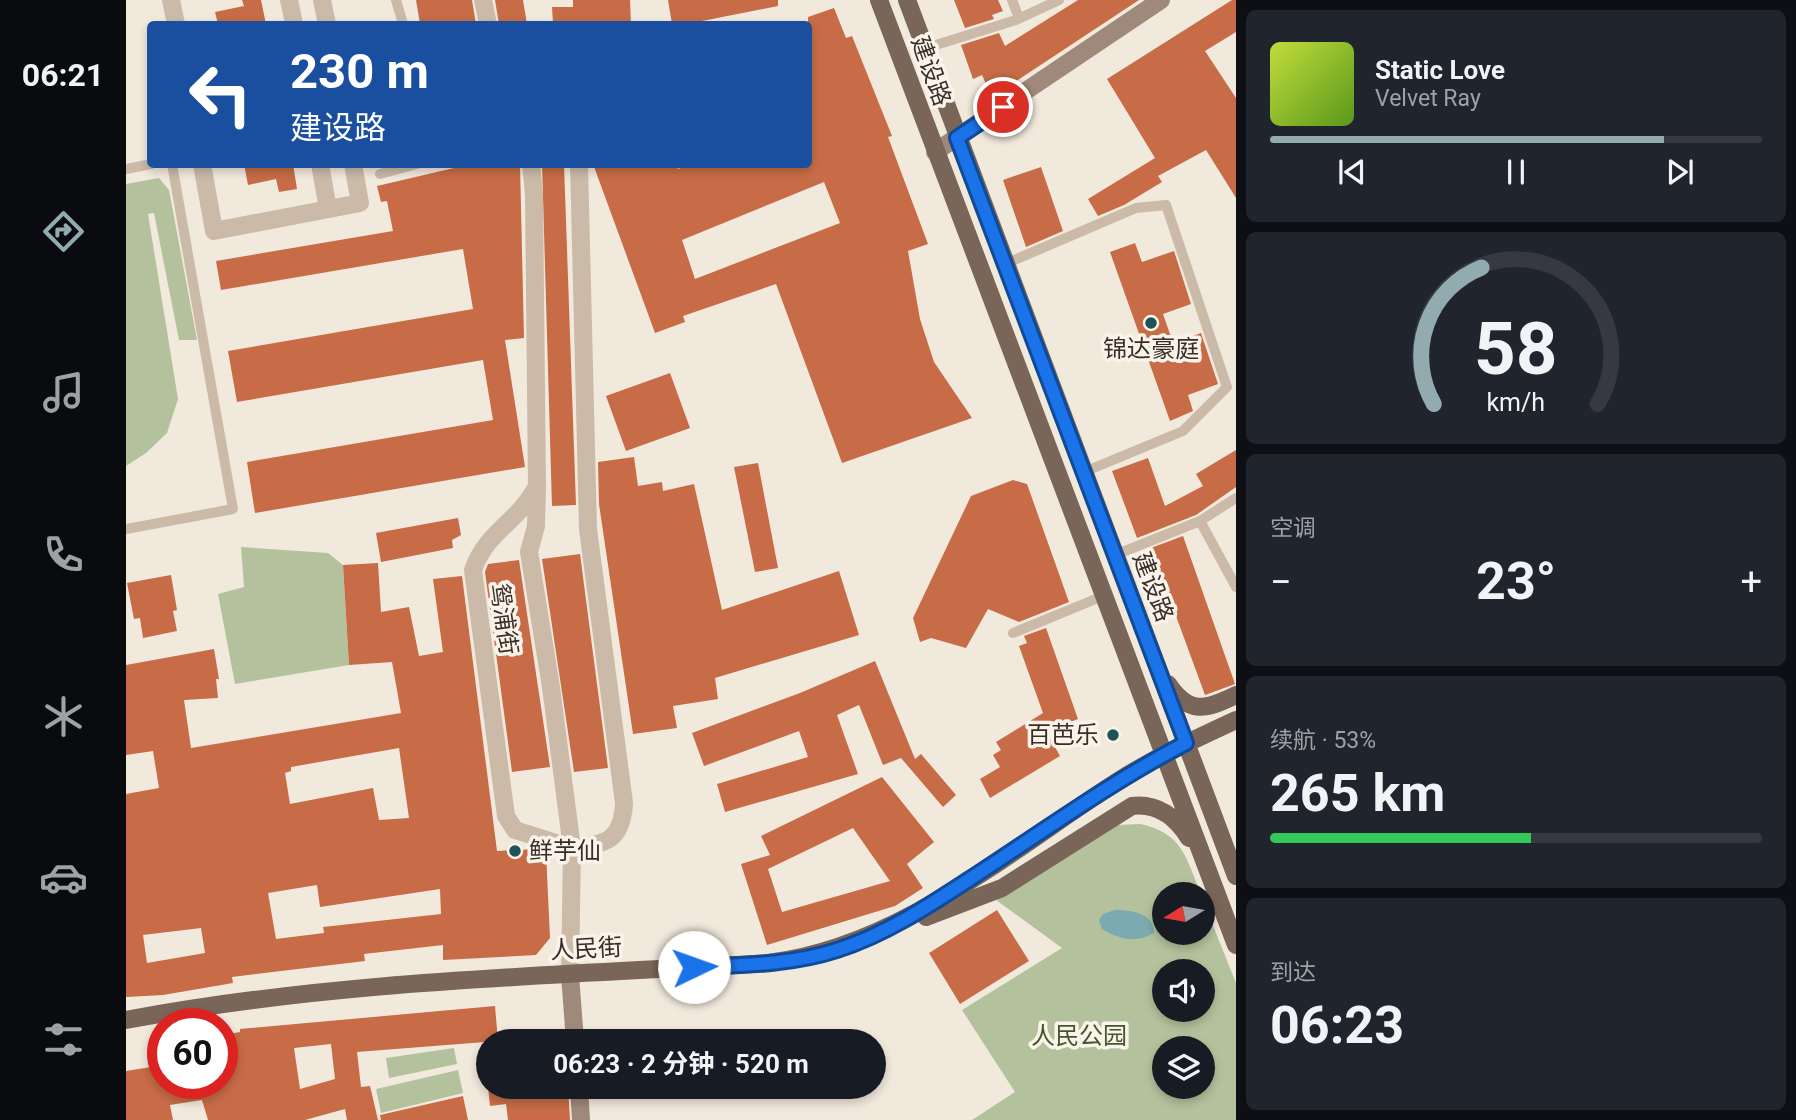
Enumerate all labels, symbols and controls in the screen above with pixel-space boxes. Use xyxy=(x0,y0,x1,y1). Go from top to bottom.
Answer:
street label: 建设路 xyxy=(906,32,956,110)
text: 230 m xyxy=(290,43,429,100)
icon: left xyxy=(175,49,266,140)
text: Static Love xyxy=(1375,55,1505,85)
text: 06:21 xyxy=(22,56,104,94)
pin xyxy=(973,77,1033,137)
text: Velvet Ray xyxy=(1375,85,1481,112)
icon: arrive xyxy=(984,88,1022,126)
text: 建设路 xyxy=(290,109,386,147)
icon: previous xyxy=(1333,153,1371,191)
icon: pause xyxy=(1497,153,1535,191)
icon: next xyxy=(1661,153,1699,191)
icon: directions xyxy=(39,207,88,256)
text: 58 xyxy=(1474,306,1558,392)
marker: 锦达豪庭 xyxy=(1143,315,1159,331)
place label: 锦达豪庭 xyxy=(1103,335,1199,363)
icon: music xyxy=(39,368,88,417)
text: km/h xyxy=(1487,388,1545,417)
text: 空调 xyxy=(1270,515,1316,542)
icon: phone xyxy=(39,530,88,579)
street label: 建设路 xyxy=(1127,548,1179,626)
text: 23° xyxy=(1476,551,1556,612)
text: − xyxy=(1270,560,1292,604)
text: + xyxy=(1740,560,1762,604)
street label: 鸳浦街 xyxy=(485,581,523,657)
icon: climate xyxy=(39,692,88,741)
place label: 百芭乐 xyxy=(1027,721,1099,749)
marker: 百芭乐 xyxy=(1105,727,1121,743)
text: 续航 · 53% xyxy=(1270,727,1376,754)
text: 265 km xyxy=(1270,763,1445,824)
place label: 鲜芋仙 xyxy=(529,837,601,865)
marker: 鲜芋仙 xyxy=(507,843,523,859)
icon: car xyxy=(39,853,88,902)
north arrow xyxy=(1152,882,1214,945)
map controls xyxy=(1152,882,1215,1099)
position arrow xyxy=(657,930,731,1004)
street label: 人民街 xyxy=(549,933,623,965)
button: sound xyxy=(1152,959,1215,1022)
text: 到达 xyxy=(1270,959,1316,986)
text: 06:23 xyxy=(1270,995,1404,1056)
speed limit sign: 60 xyxy=(147,1008,238,1099)
icon: filters xyxy=(39,1015,88,1064)
park label: 人民公园 xyxy=(1031,1022,1127,1050)
button: layers xyxy=(1152,1036,1215,1099)
text: 06:23 · 2 分钟 · 520 m xyxy=(553,1049,809,1079)

